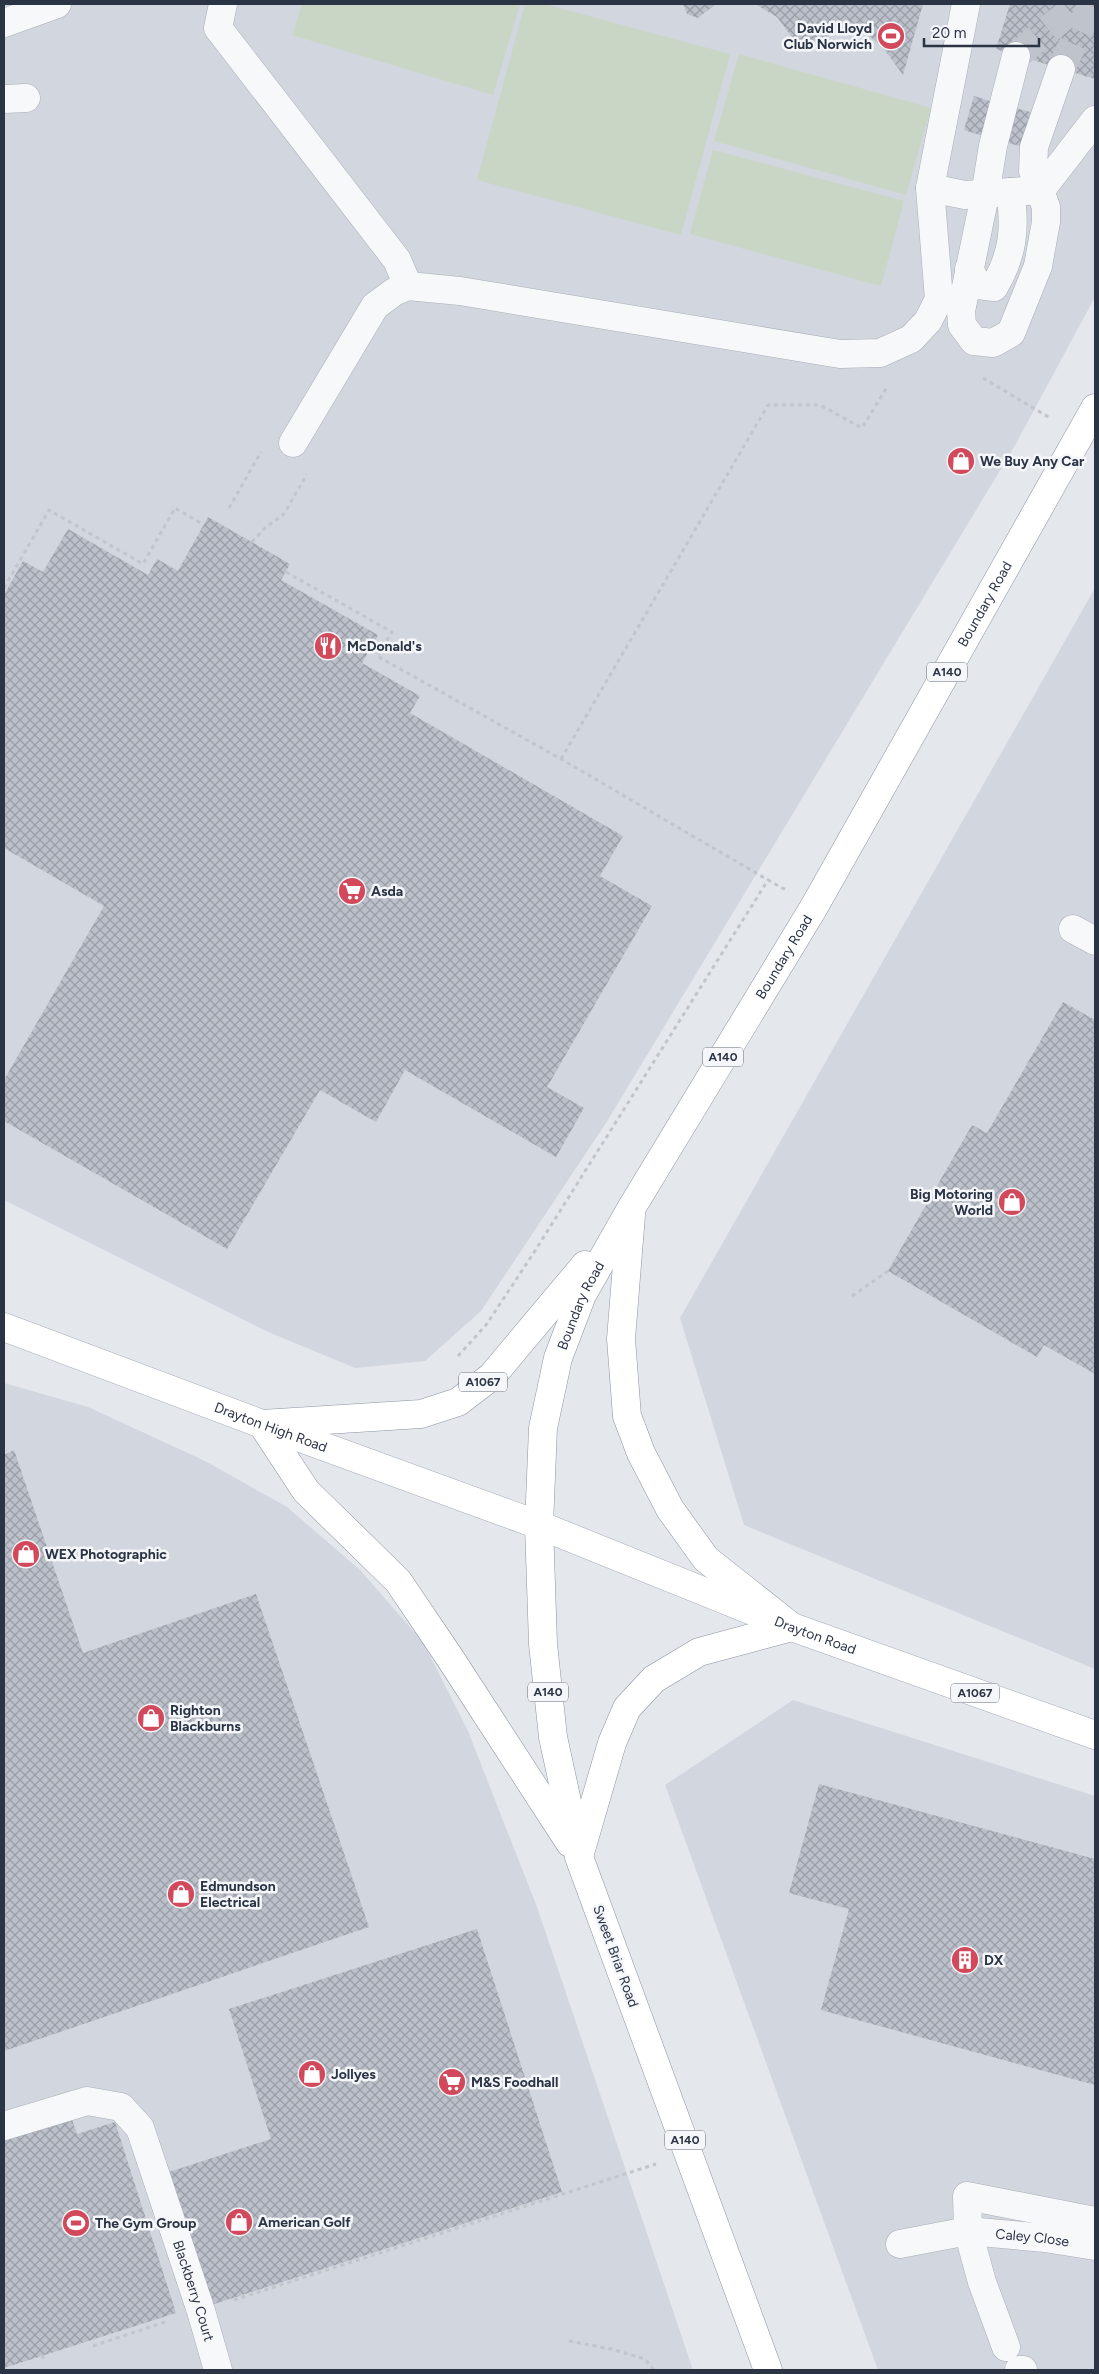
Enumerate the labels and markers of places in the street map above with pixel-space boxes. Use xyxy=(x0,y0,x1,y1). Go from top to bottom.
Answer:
place label: David Lloyd Club Norwich xyxy=(784,20,872,53)
sports icon: David Lloyd Club Norwich xyxy=(876,21,906,51)
shop icon: We Buy Any Car xyxy=(946,446,976,476)
place label: We Buy Any Car xyxy=(980,453,1085,470)
restaurant icon: McDonald's xyxy=(313,631,343,661)
place label: McDonald's xyxy=(347,638,422,655)
supermarket icon: Asda xyxy=(337,876,367,906)
place label: Asda xyxy=(371,883,403,900)
place label: Big Motoring World xyxy=(910,1186,993,1219)
shop icon: Big Motoring World xyxy=(997,1187,1027,1217)
shop icon: WEX Photographic xyxy=(11,1539,41,1569)
place label: WEX Photographic xyxy=(45,1546,167,1563)
place label: Righton Blackburns xyxy=(170,1702,241,1735)
shop icon: Righton Blackburns xyxy=(136,1703,166,1733)
place label: Edmundson Electrical xyxy=(200,1878,276,1911)
shop icon: Edmundson Electrical xyxy=(166,1879,196,1909)
building icon: DX xyxy=(950,1945,980,1975)
place label: DX xyxy=(984,1952,1004,1969)
shop icon: Jollyes xyxy=(297,2059,327,2089)
place label: Jollyes xyxy=(331,2066,376,2083)
supermarket icon: M&S Foodhall xyxy=(437,2067,467,2097)
place label: M&S Foodhall xyxy=(471,2074,558,2091)
shop icon: American Golf xyxy=(224,2207,254,2237)
sports icon: The Gym Group xyxy=(61,2208,91,2238)
place label: American Golf xyxy=(258,2214,351,2231)
place label: The Gym Group xyxy=(95,2215,196,2232)

